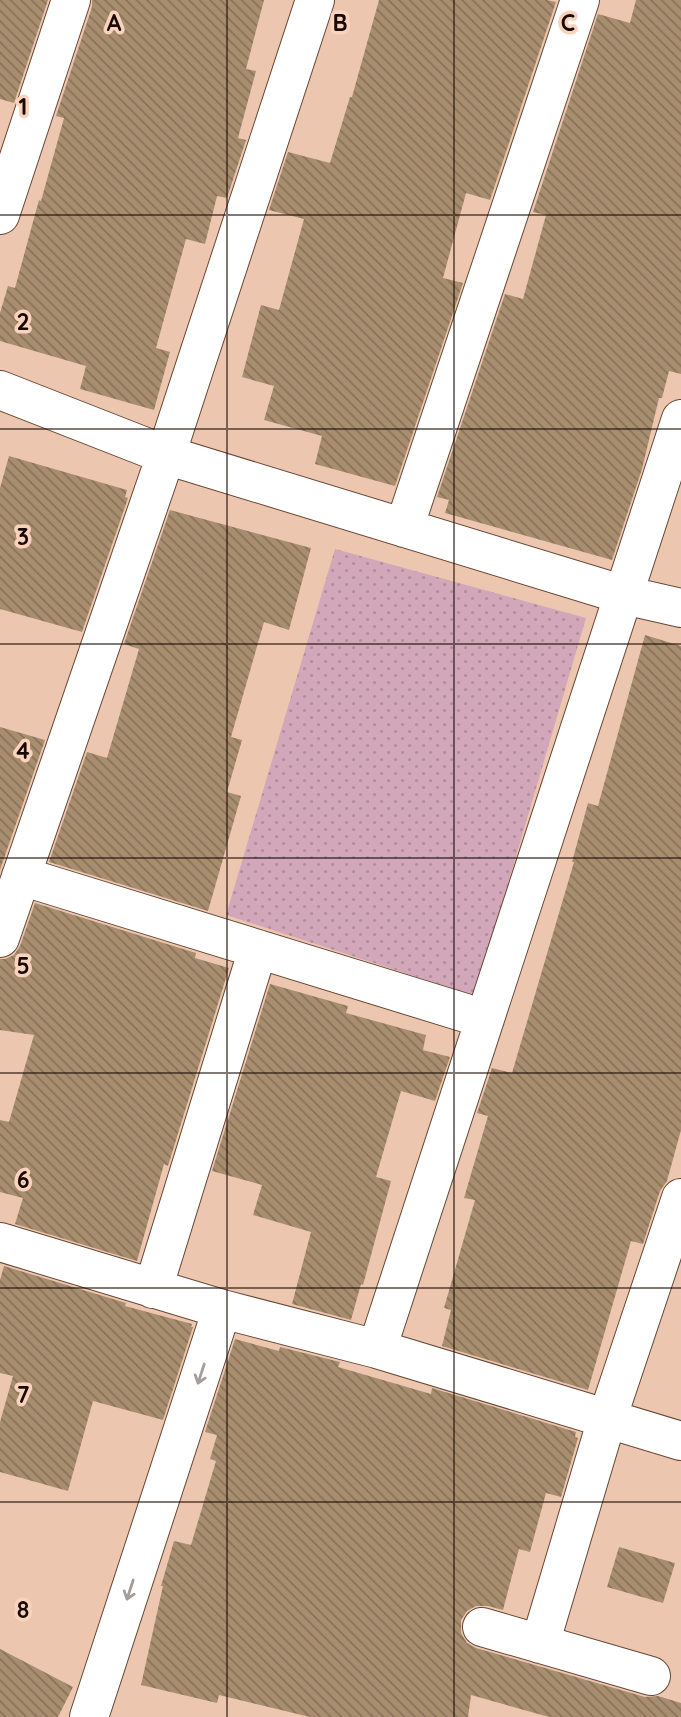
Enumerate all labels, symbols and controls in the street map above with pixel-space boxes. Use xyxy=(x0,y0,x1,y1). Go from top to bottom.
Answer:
text: A xyxy=(107,8,122,37)
text: B xyxy=(332,8,348,37)
text: C xyxy=(561,8,575,37)
text: 1 xyxy=(19,92,27,121)
text: 2 xyxy=(16,307,30,336)
text: 3 xyxy=(17,522,29,551)
text: 4 xyxy=(16,736,30,765)
text: 5 xyxy=(16,951,30,980)
text: 6 xyxy=(17,1165,29,1194)
one-way arrow xyxy=(194,1363,206,1385)
text: 7 xyxy=(17,1380,30,1409)
one-way arrow xyxy=(123,1579,136,1601)
text: 8 xyxy=(17,1595,29,1624)

